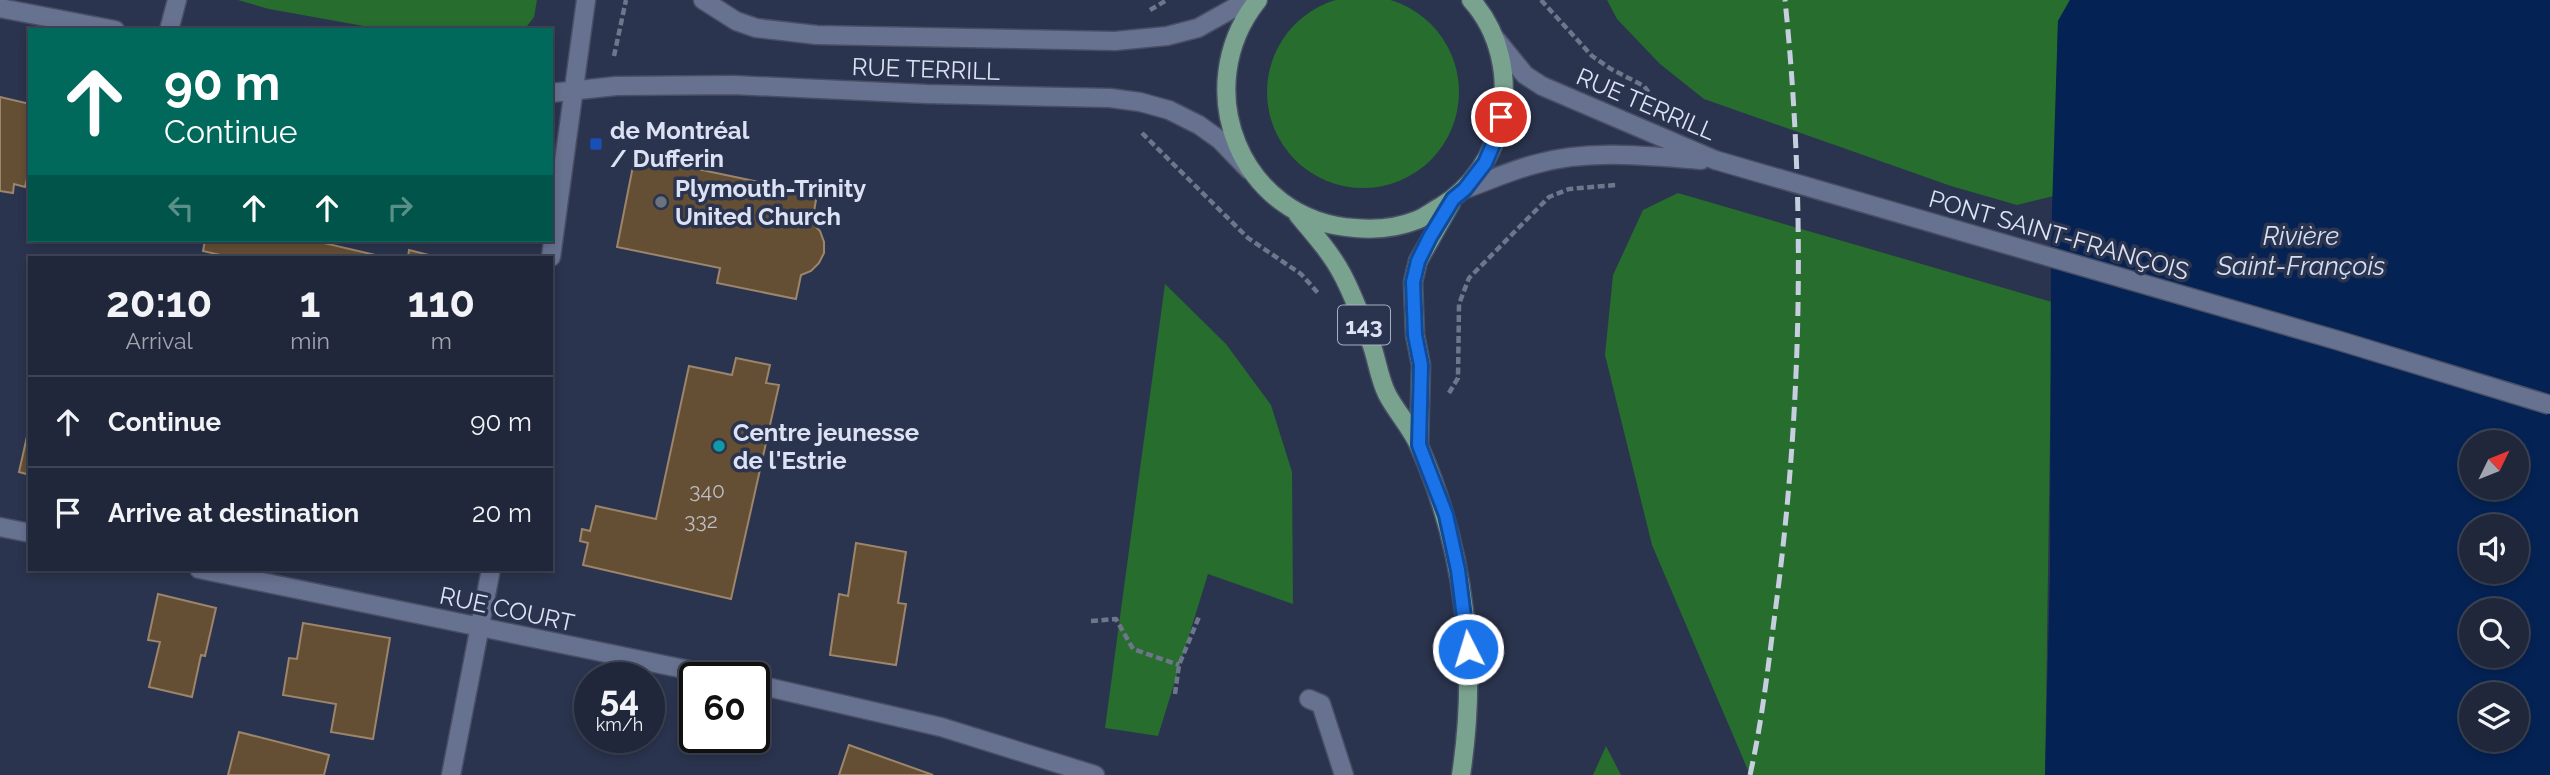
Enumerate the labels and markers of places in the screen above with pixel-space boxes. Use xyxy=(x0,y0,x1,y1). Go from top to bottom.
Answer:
pin xyxy=(1471,87,1531,147)
place label: de Montréal / Dufferin xyxy=(610,116,750,173)
marker: de Montréal / Dufferin xyxy=(588,136,604,152)
place label: Plymouth-Trinity United Church xyxy=(675,174,866,231)
marker: Plymouth-Trinity United Church xyxy=(653,194,669,210)
place label: Centre jeunesse de l'Estrie xyxy=(733,418,919,475)
marker: Centre jeunesse de l'Estrie xyxy=(711,438,727,454)

